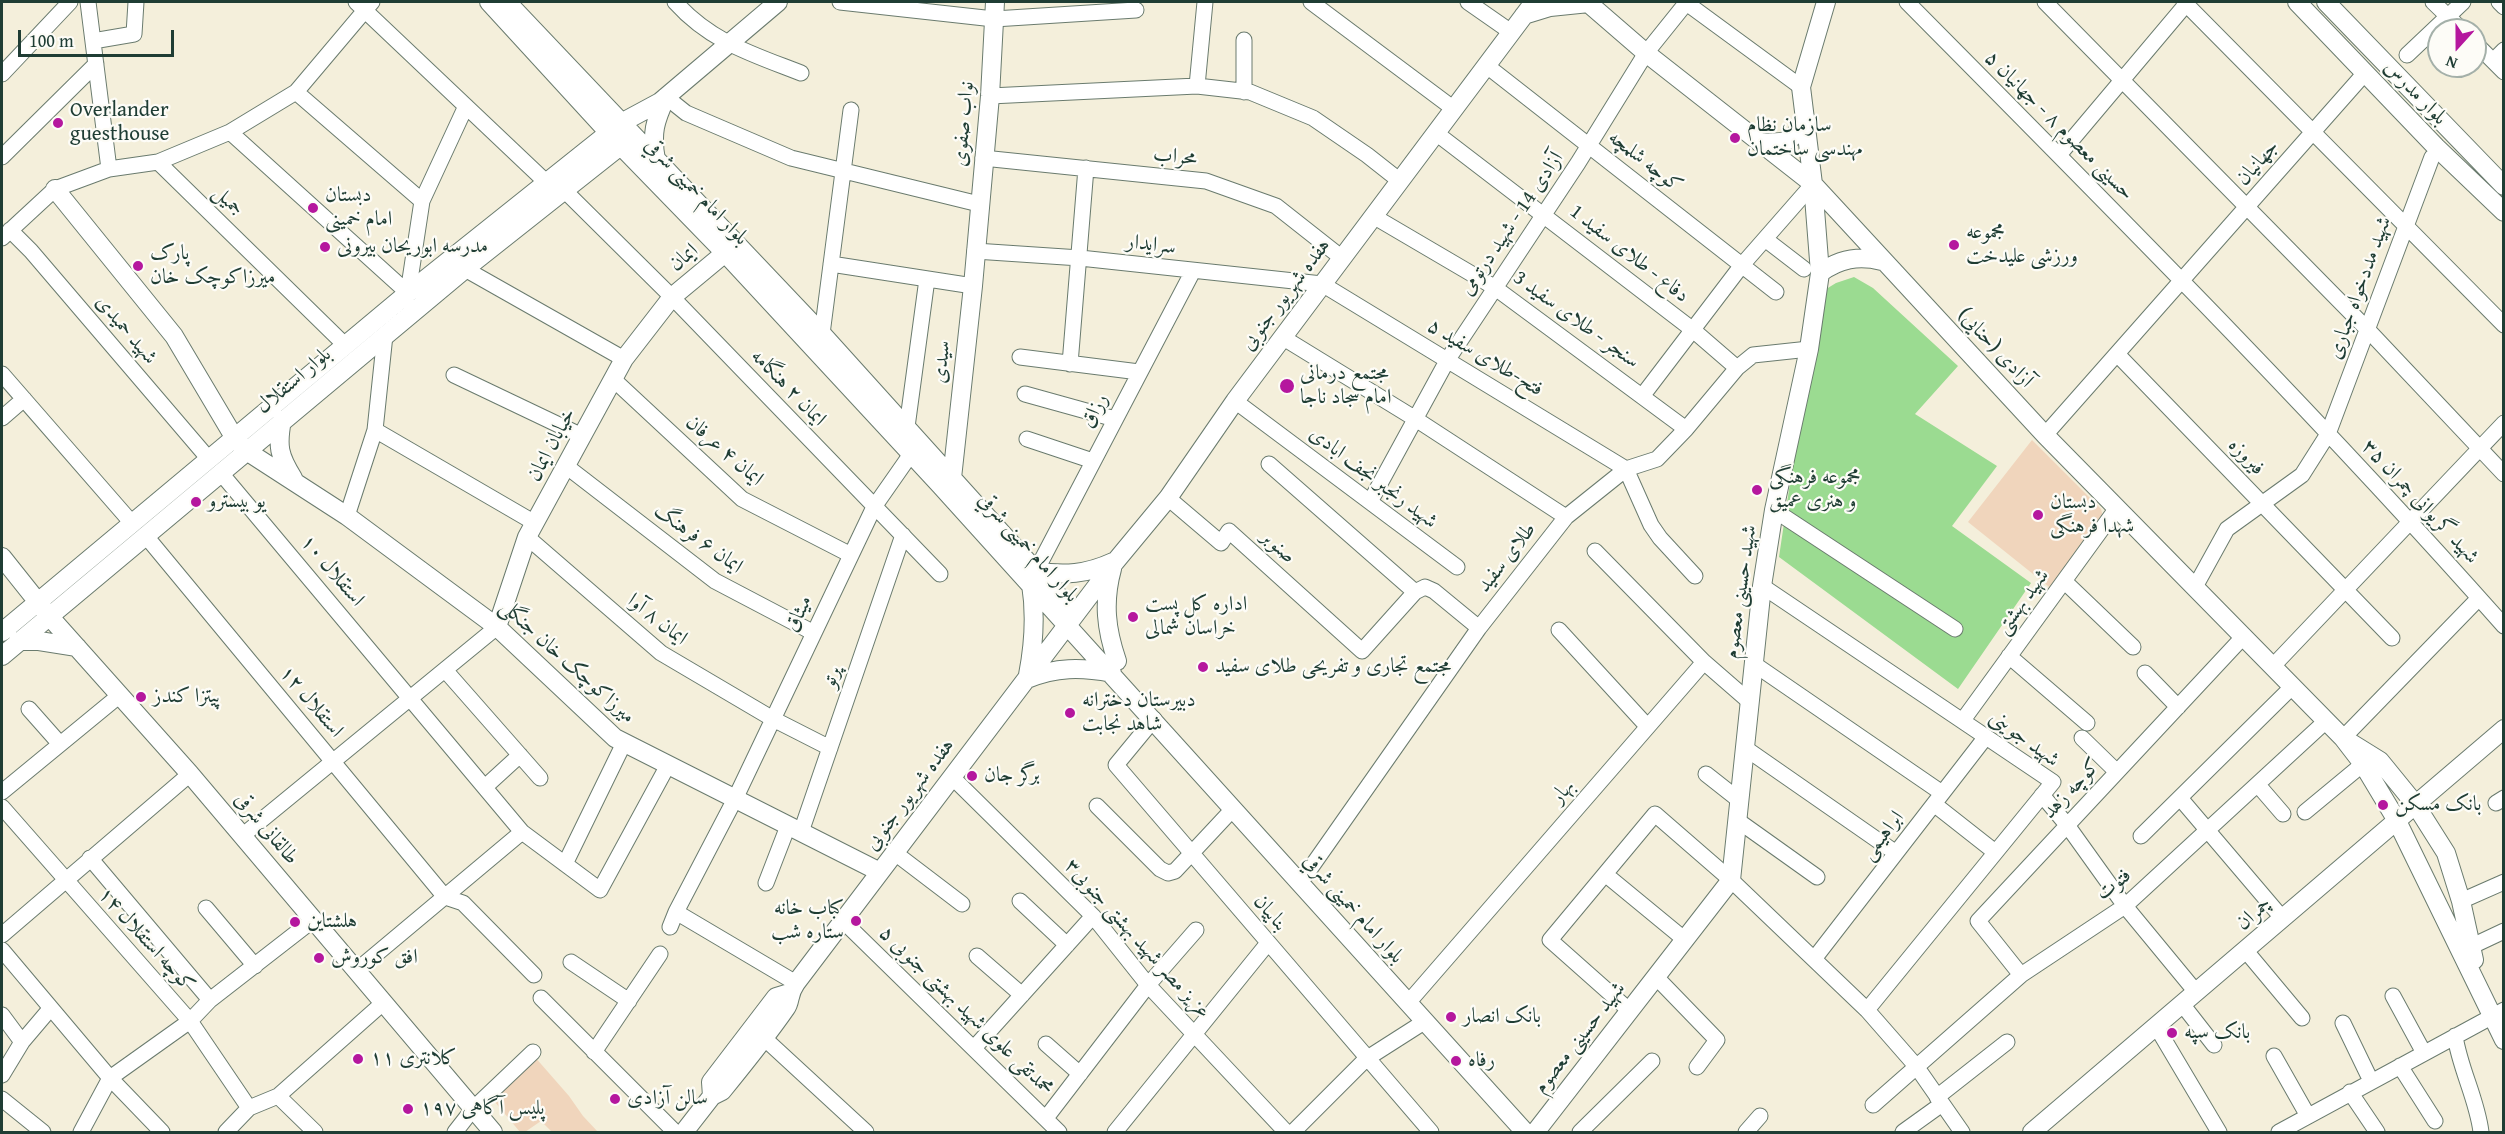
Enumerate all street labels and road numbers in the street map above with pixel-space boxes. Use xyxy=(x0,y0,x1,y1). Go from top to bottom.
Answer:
street label: حسینی معصوم ۸ - جهانیان ۵ xyxy=(1979,46,2139,206)
street label: بلوار مدرس xyxy=(2378,55,2452,131)
street label: نواب صفوی xyxy=(948,80,980,168)
street label: کوچه شلمچه xyxy=(1603,125,1687,199)
street label: بلوار امام خمینی شرقي xyxy=(639,133,753,251)
street label: جهانیان xyxy=(2231,135,2285,191)
street label: محراب xyxy=(1152,142,1198,172)
street label: آزادی 14 - شهید درتومی xyxy=(1455,147,1569,301)
street label: جمیل xyxy=(207,180,249,222)
street label: دفاع - طلای سفید 1 xyxy=(1564,199,1694,309)
street label: شهید مددخواه جباری xyxy=(2322,213,2398,363)
street label: سرایدار xyxy=(1125,229,1177,261)
street label: هفده شهریور جنوبی xyxy=(1236,234,1336,356)
street label: ایمان xyxy=(664,239,704,277)
street label: سنجر - طلای سفید 3 xyxy=(1508,266,1644,374)
street label: شهید حمیدی xyxy=(90,290,162,370)
street label: آزادی (حنایی) xyxy=(1952,303,2038,393)
street label: فتح-طلای سفید ۵ xyxy=(1422,314,1548,402)
street label: سیدی xyxy=(927,339,957,385)
street label: بلوار استقلال xyxy=(251,342,337,420)
street label: ایمان ۲ هنگامه xyxy=(745,344,831,432)
street label: رزاق xyxy=(1076,389,1114,433)
street label: خیابان ایمان xyxy=(522,404,582,486)
street label: ایمان ۴ عرفان xyxy=(680,410,768,492)
street label: شهید رنجبر نجف ابادی xyxy=(1304,421,1442,535)
street label: فیروزه xyxy=(2222,433,2270,481)
street label: شهید گریوانی چمران ۳۵ xyxy=(2356,435,2484,569)
street label: بلوار امام خمینی شرقي xyxy=(972,488,1084,608)
street label: ایمان ۶ فرهنگ xyxy=(649,498,747,580)
street label: طلای سفید xyxy=(1472,518,1542,598)
street label: شهید حسینی معصوم xyxy=(1719,523,1763,661)
street label: صنوبر xyxy=(1255,525,1301,569)
street label: استقلال ۱۰ xyxy=(295,530,369,612)
street label: شهید بهشتی xyxy=(1991,564,2055,640)
street label: ایمان ۸ آوا xyxy=(622,589,692,651)
street label: میثاق xyxy=(780,592,818,636)
street label: میرزاکوچک خان جنگلی xyxy=(494,594,640,730)
street label: استقلال ۱۲ xyxy=(274,661,348,743)
street label: پرتو xyxy=(817,663,847,691)
street label: شهید جوینی xyxy=(1984,705,2064,773)
street label: هفده شهریور جنوبی xyxy=(860,734,960,856)
street label: کوچه زهد xyxy=(2037,753,2107,825)
street label: بهار xyxy=(1546,775,1580,809)
street label: طالقانی شرقی xyxy=(228,788,304,870)
street label: ابراهیمی xyxy=(1856,806,1910,866)
street label: بلوار امام خمینی شرقي xyxy=(1297,849,1409,969)
street label: عزیز مصر شهید بهشتی جنوبی۳ xyxy=(1059,854,1215,1024)
street label: فتوت xyxy=(2091,863,2137,907)
street label: ۱۴ کوچه استقلال xyxy=(92,882,200,998)
street label: بناییان xyxy=(1247,890,1293,936)
street label: چمران xyxy=(2231,892,2277,936)
street label: محمدتقی علوی شهید بهشتی جنوبی ۵ xyxy=(873,921,1059,1101)
street label: شهید حسینی معصوم xyxy=(1529,977,1631,1099)

